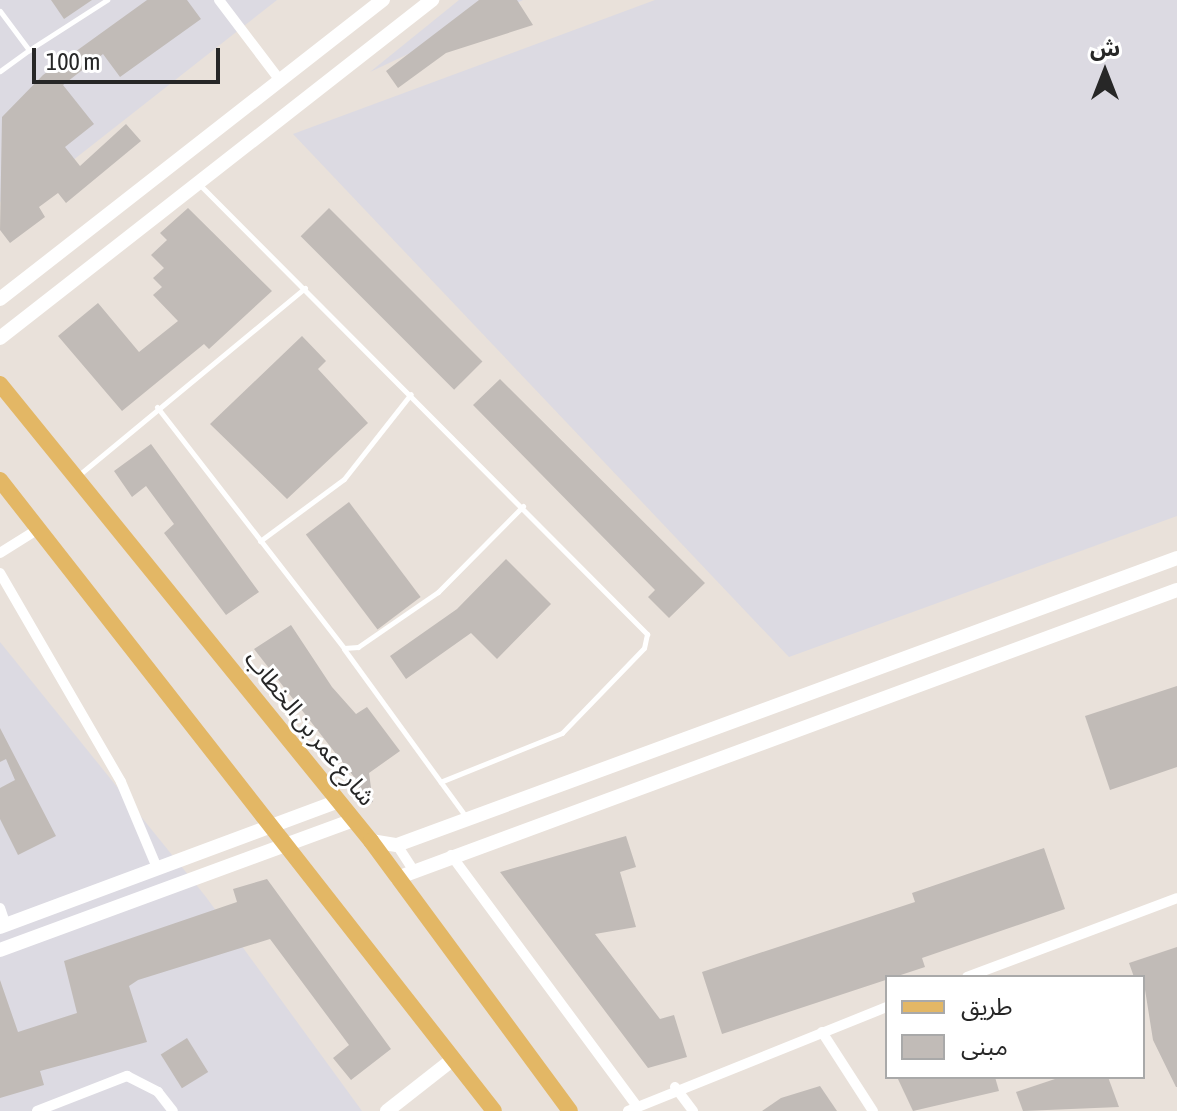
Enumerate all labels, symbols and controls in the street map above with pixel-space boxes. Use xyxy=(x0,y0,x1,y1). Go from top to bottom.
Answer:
scale bar xyxy=(36,32,224,82)
north arrow xyxy=(1065,32,1145,112)
text: ش xyxy=(1090,35,1120,61)
text: 100 m xyxy=(46,48,100,75)
street label: شارع عمر بن الخطاب xyxy=(239,645,381,811)
legend xyxy=(885,975,1145,1079)
text: طريق xyxy=(961,993,1013,1020)
text: مبنى xyxy=(961,1033,1008,1060)

